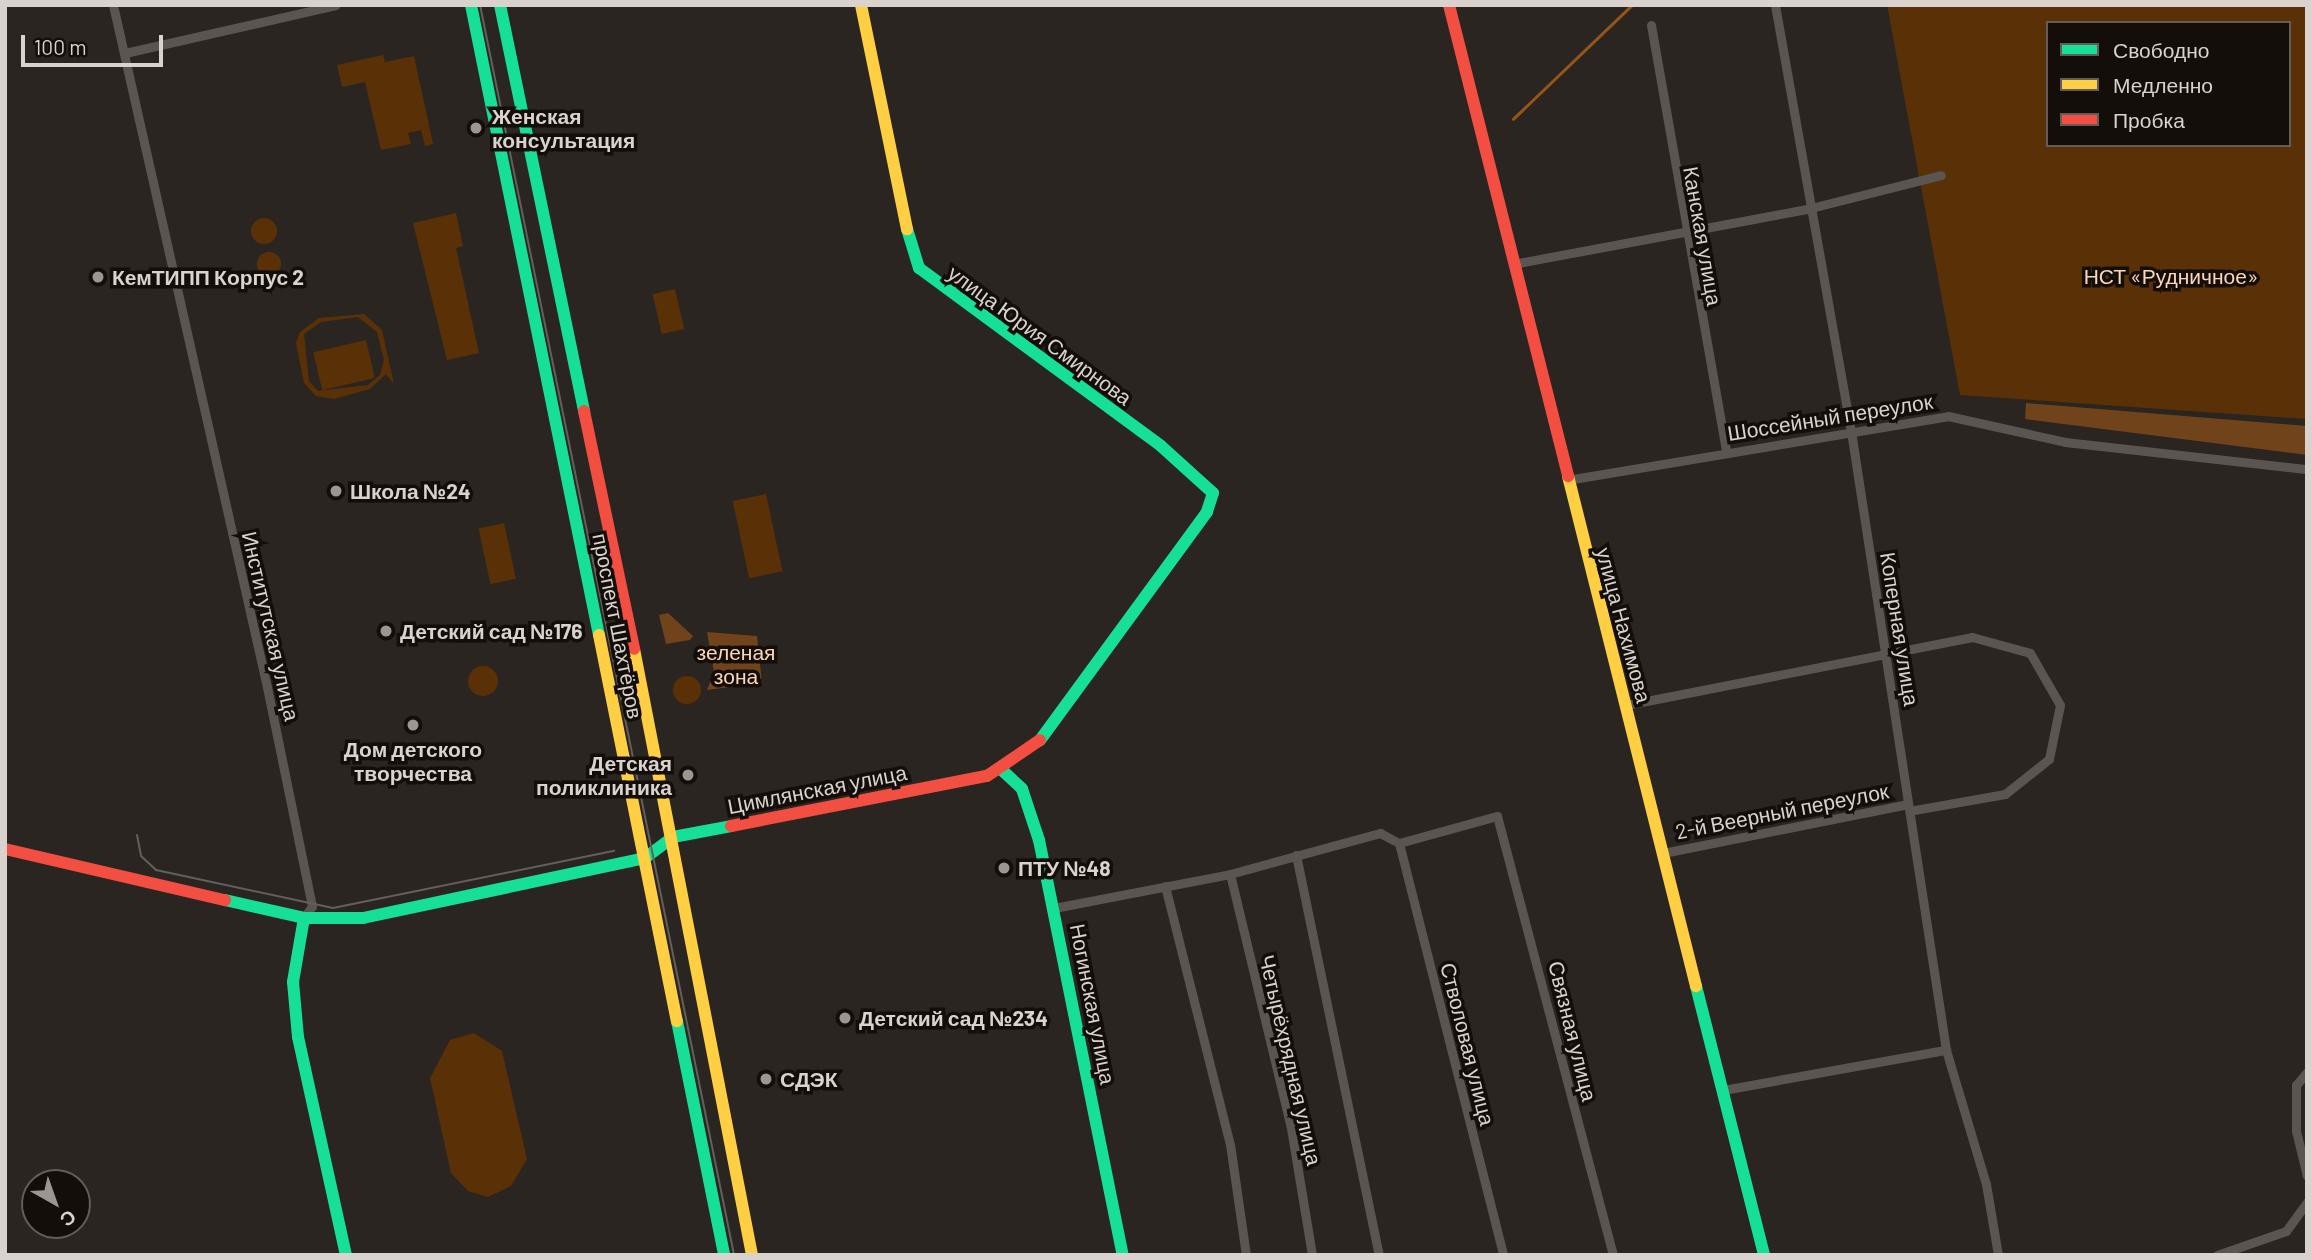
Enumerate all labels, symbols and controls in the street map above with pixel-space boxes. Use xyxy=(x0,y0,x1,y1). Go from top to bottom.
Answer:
scale bar xyxy=(24,21,166,65)
legend xyxy=(2046,21,2291,147)
text: 100 m xyxy=(34,34,87,59)
text: Свободно xyxy=(2113,37,2210,62)
text: Медленно xyxy=(2113,72,2213,97)
place label: Женская консультация xyxy=(492,103,635,153)
text: Пробка xyxy=(2113,107,2185,132)
marker: Женская консультация xyxy=(466,118,486,138)
street label: Канская улица xyxy=(1678,165,1728,307)
street label: улица Юрия Смирнова xyxy=(943,260,1137,410)
park label: НСТ «Рудничное» xyxy=(2084,263,2258,289)
place label: КемТИПП Корпус 2 xyxy=(112,264,304,290)
marker: КемТИПП Корпус 2 xyxy=(90,269,106,285)
street label: Шоссейный переулок xyxy=(1726,388,1934,446)
place label: Школа №24 xyxy=(350,478,471,504)
marker: Школа №24 xyxy=(328,483,344,499)
street label: Институтская улица xyxy=(237,529,305,723)
street label: проспект Шахтёров xyxy=(588,531,648,721)
street label: улица Нахимова xyxy=(1591,545,1657,705)
street label: Коперная улица xyxy=(1875,550,1925,708)
place label: Детский сад №176 xyxy=(400,618,583,644)
marker: Детский сад №176 xyxy=(378,623,394,639)
park label: зеленая зона xyxy=(697,639,775,689)
marker: Дом детского творчества xyxy=(405,717,421,733)
place label: Дом детского творчества xyxy=(344,736,482,786)
place label: Детская поликлиника xyxy=(536,750,672,800)
street label: Цимлянская улица xyxy=(725,759,909,819)
marker: Детская поликлиника xyxy=(678,765,698,785)
street label: 2-й Веерный переулок xyxy=(1673,778,1891,844)
place label: ПТУ №48 xyxy=(1018,855,1111,881)
marker: ПТУ №48 xyxy=(996,860,1012,876)
street label: Ногинская улица xyxy=(1065,922,1121,1086)
street label: Четырёхрядная улица xyxy=(1255,952,1327,1168)
street label: Связная улица xyxy=(1543,958,1603,1104)
street label: Стволовая улица xyxy=(1436,960,1500,1128)
place label: Детский сад №234 xyxy=(859,1005,1048,1031)
marker: Детский сад №234 xyxy=(837,1010,853,1026)
place label: СДЭК xyxy=(780,1066,838,1092)
marker: СДЭК xyxy=(758,1071,774,1087)
north arrow xyxy=(21,1169,91,1239)
text: С xyxy=(56,1206,81,1232)

